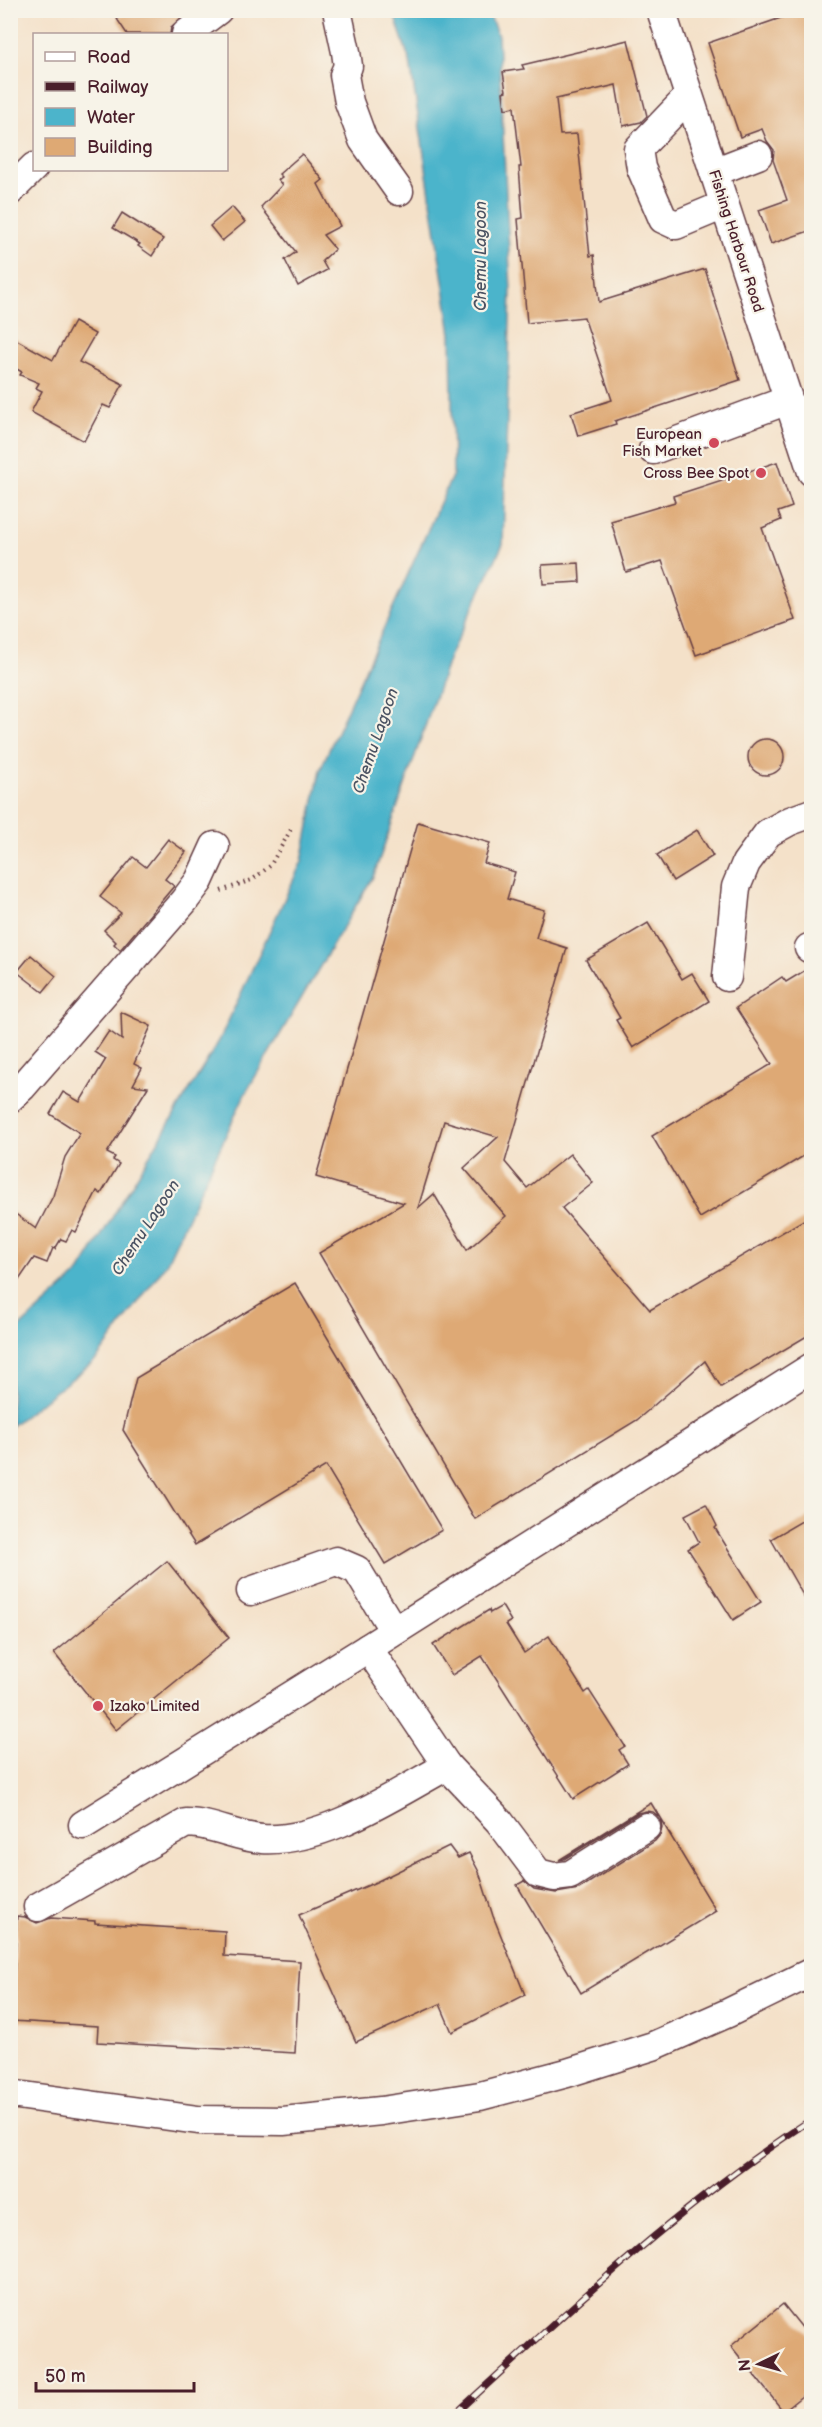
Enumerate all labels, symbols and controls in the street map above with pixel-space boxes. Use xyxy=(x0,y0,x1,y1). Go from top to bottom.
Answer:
legend xyxy=(33,33,228,171)
text: Road xyxy=(87,47,131,68)
text: Railway xyxy=(87,77,149,98)
text: Water xyxy=(87,107,135,128)
text: Building xyxy=(87,137,153,158)
street label: Fishing Harbour Road xyxy=(704,167,768,315)
water label: Chemu Lagoon xyxy=(472,201,491,311)
place label: European Fish Market xyxy=(622,425,702,461)
marker: European Fish Market xyxy=(707,436,721,450)
place label: Cross Bee Spot xyxy=(643,464,749,483)
marker: Cross Bee Spot xyxy=(754,466,768,480)
water label: Chemu Lagoon xyxy=(349,686,403,796)
water label: Chemu Lagoon xyxy=(108,1177,184,1279)
place label: Izako Limited xyxy=(110,1697,200,1716)
marker: Izako Limited xyxy=(91,1699,105,1713)
north arrow xyxy=(729,2334,789,2394)
scale bar xyxy=(36,2355,194,2393)
text: N xyxy=(736,2358,756,2372)
text: 50 m xyxy=(45,2366,86,2387)

